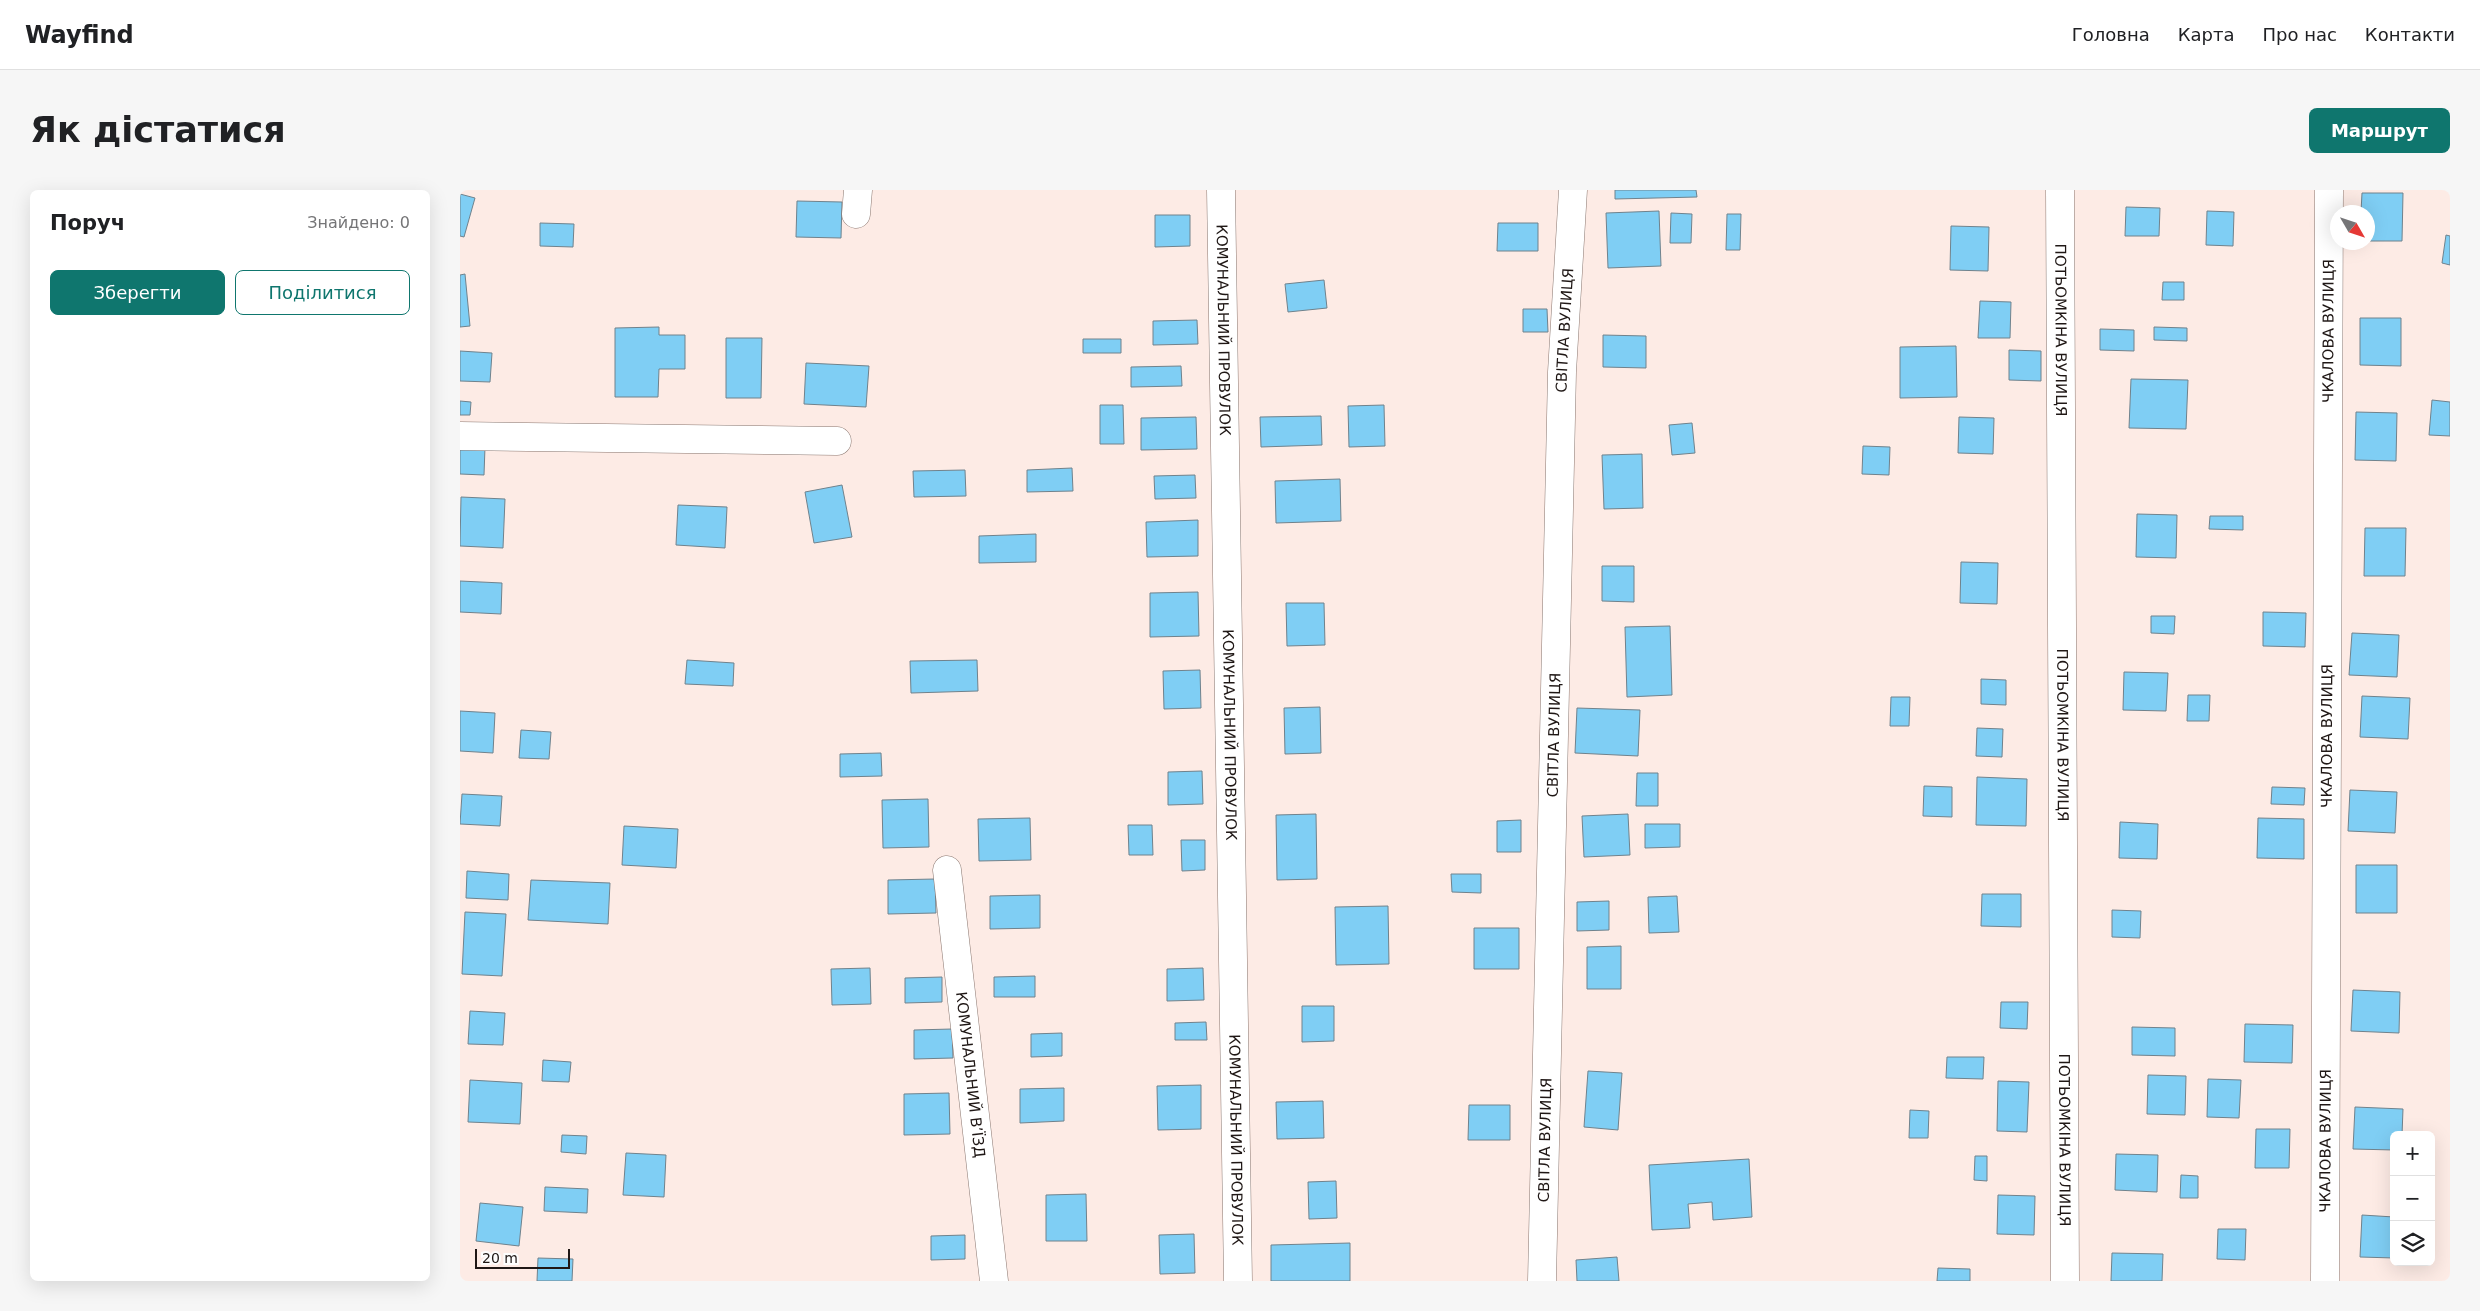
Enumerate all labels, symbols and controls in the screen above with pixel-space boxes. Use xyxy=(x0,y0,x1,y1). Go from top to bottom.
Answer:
text: Wayfind xyxy=(25,21,134,49)
text: Головна xyxy=(2072,24,2150,45)
text: Карта xyxy=(2178,24,2234,45)
text: Про нас xyxy=(2262,24,2337,45)
text: Контакти xyxy=(2365,24,2455,45)
button: Маршрут xyxy=(2309,108,2450,153)
text: Як дістатися xyxy=(30,110,286,150)
north arrow xyxy=(2330,205,2375,250)
text: Поруч xyxy=(50,211,125,235)
text: Знайдено: 0 xyxy=(307,213,410,232)
street label: КОМУНАЛЬНИЙ ПРОВУЛОК xyxy=(1213,224,1234,436)
street label: ПОТЬОМКІНА ВУЛИЦЯ xyxy=(2051,244,2070,416)
street label: ЧКАЛОВА ВУЛИЦЯ xyxy=(2319,259,2338,403)
street label: СВІТЛА ВУЛИЦЯ xyxy=(1553,267,1577,393)
button: Зберегти xyxy=(50,270,225,315)
button: Поділитися xyxy=(235,270,410,315)
street label: КОМУНАЛЬНИЙ ПРОВУЛОК xyxy=(1219,629,1240,841)
street label: ПОТЬОМКІНА ВУЛИЦЯ xyxy=(2053,649,2072,821)
street label: ЧКАЛОВА ВУЛИЦЯ xyxy=(2318,664,2336,808)
street label: СВІТЛА ВУЛИЦЯ xyxy=(1544,673,1564,798)
street label: КОМУНАЛЬНИЙ В’ЇЗД xyxy=(952,991,989,1159)
street label: КОМУНАЛЬНИЙ ПРОВУЛОК xyxy=(1225,1034,1246,1246)
street label: ПОТЬОМКІНА ВУЛИЦЯ xyxy=(2055,1054,2074,1226)
street label: ЧКАЛОВА ВУЛИЦЯ xyxy=(2316,1069,2335,1213)
street label: СВІТЛА ВУЛИЦЯ xyxy=(1535,1077,1555,1203)
map controls xyxy=(2390,1131,2435,1266)
button: + xyxy=(2390,1131,2435,1176)
button: − xyxy=(2390,1176,2435,1221)
button: layers xyxy=(2390,1221,2435,1266)
scale bar xyxy=(475,1246,570,1269)
text: 20 m xyxy=(482,1250,518,1266)

